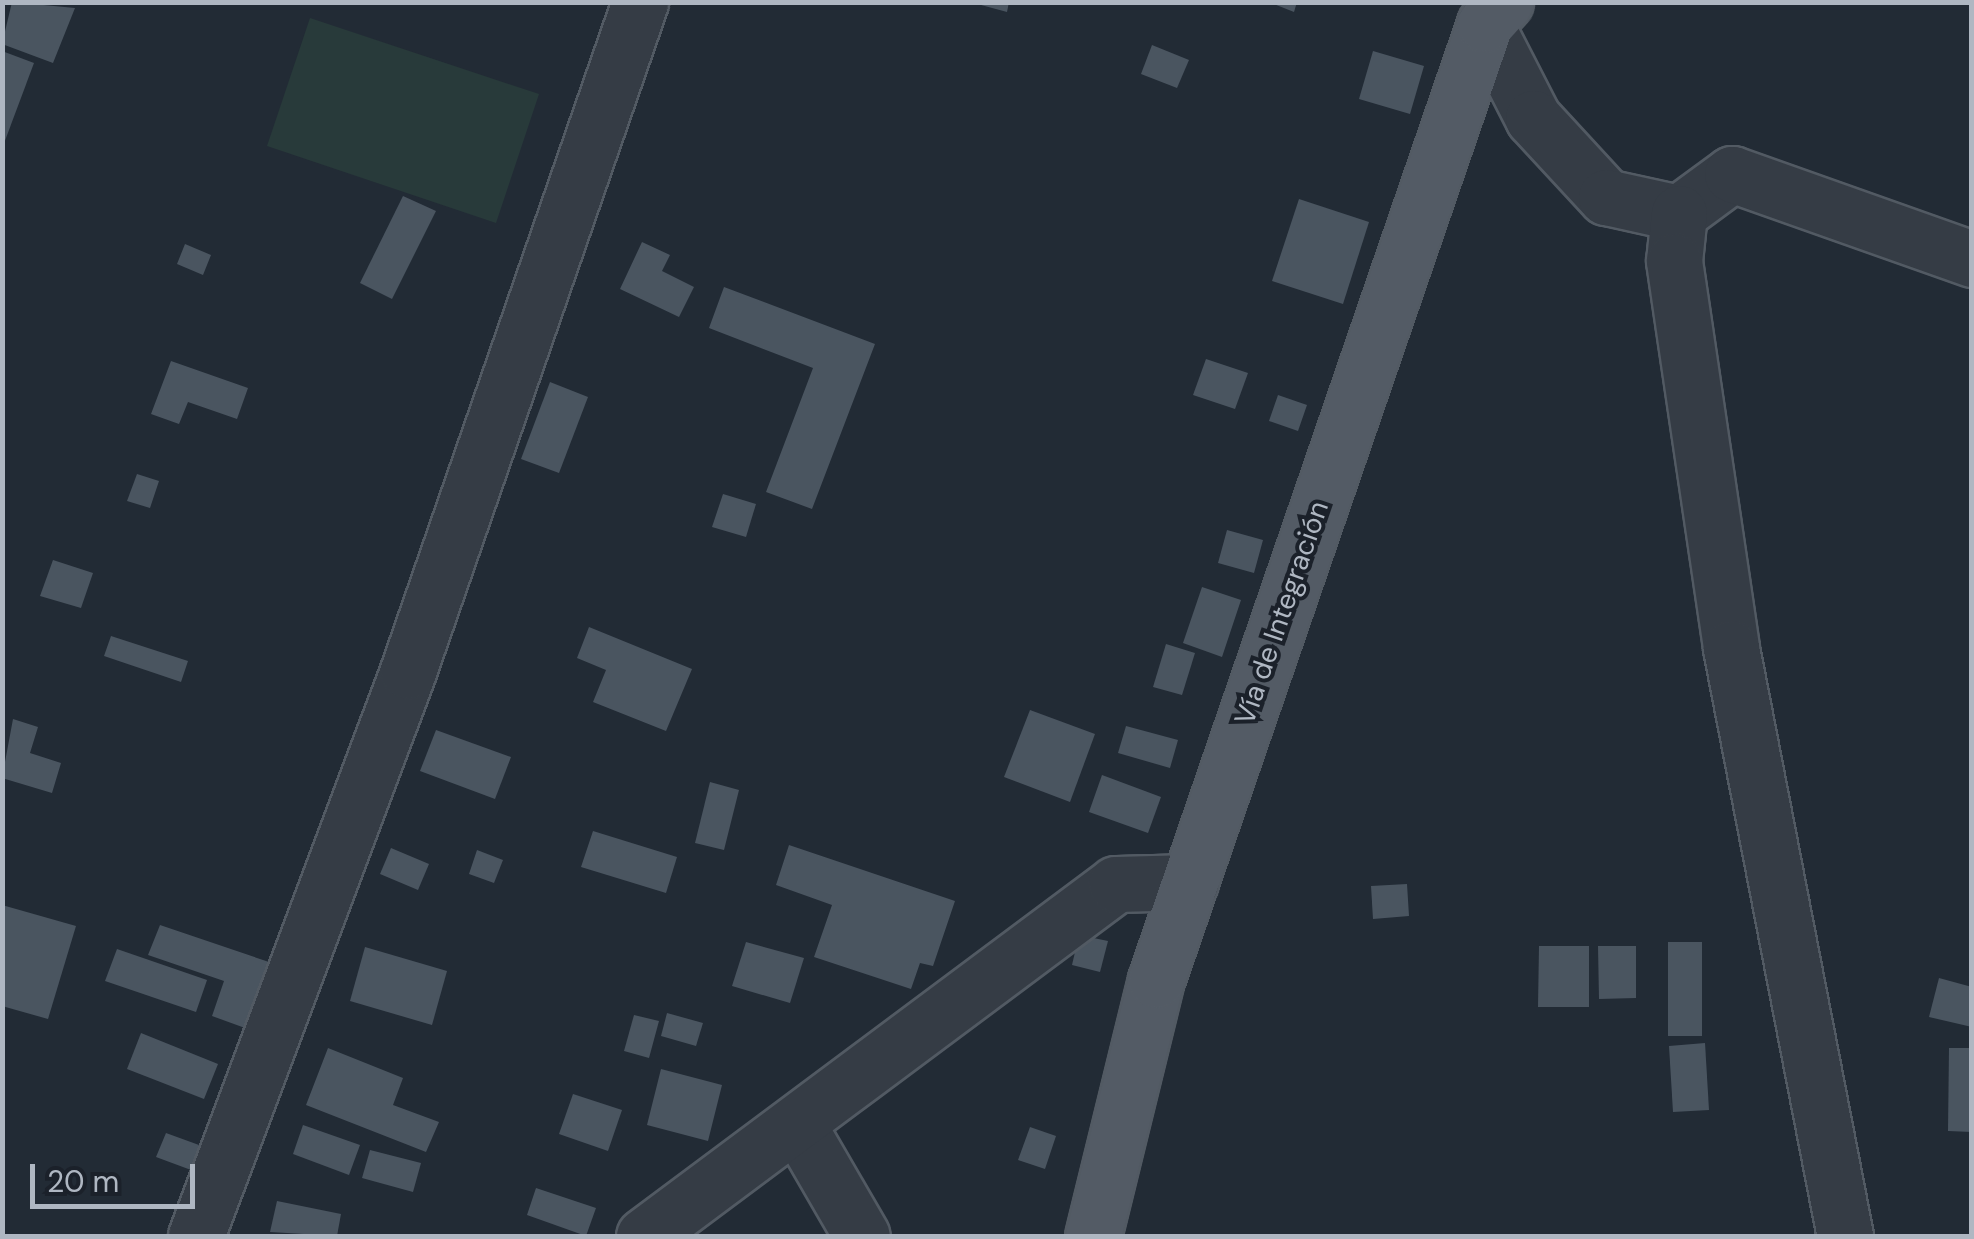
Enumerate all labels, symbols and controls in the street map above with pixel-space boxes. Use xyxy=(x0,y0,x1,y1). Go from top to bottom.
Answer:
street label: Vía de Integración xyxy=(1228,497,1336,729)
scale bar xyxy=(35,1144,200,1206)
text: 20 m xyxy=(47,1162,119,1201)

